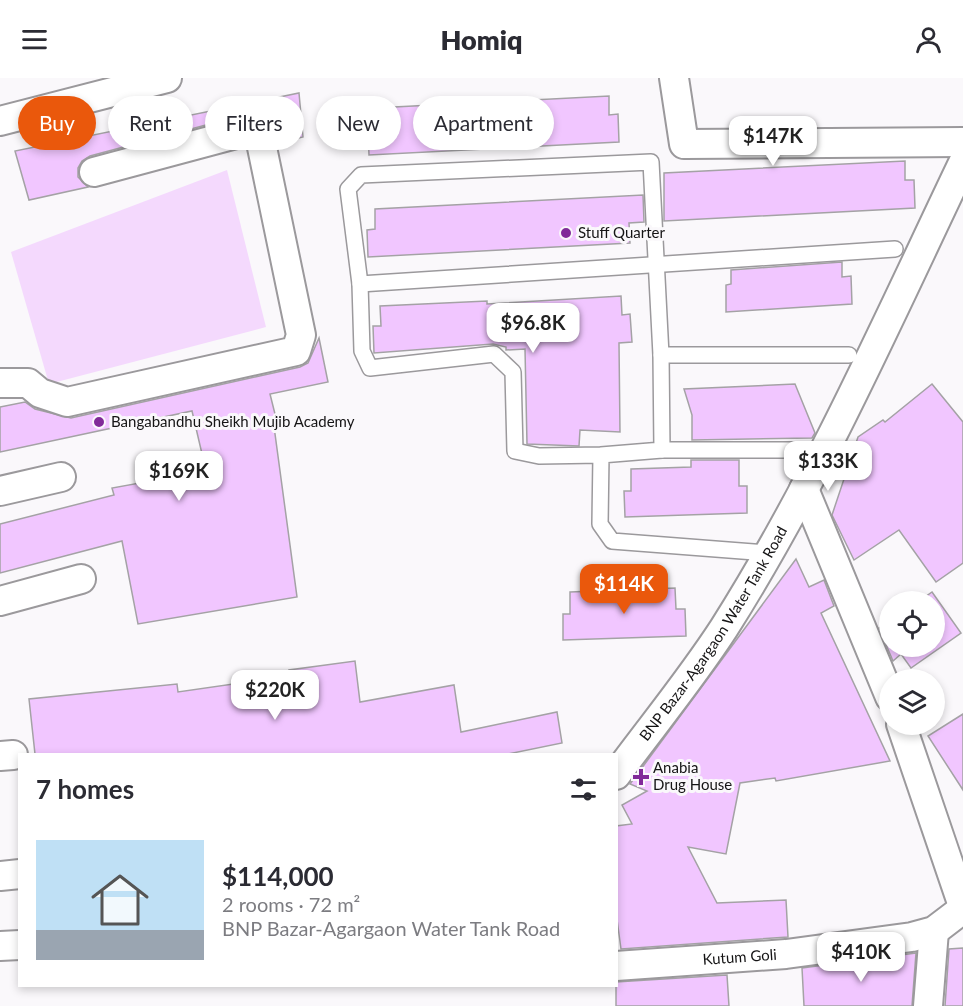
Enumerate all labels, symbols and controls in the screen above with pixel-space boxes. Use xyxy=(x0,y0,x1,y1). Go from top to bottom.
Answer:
icon: menu xyxy=(18,23,51,56)
text: Homiq xyxy=(441,23,522,56)
icon: person xyxy=(912,23,945,56)
chip: Buy xyxy=(18,96,96,150)
chip: Rent xyxy=(108,96,193,150)
chip: Filters xyxy=(205,96,304,150)
chip: New xyxy=(316,96,401,150)
chip: Apartment xyxy=(413,96,554,150)
pin: $147K xyxy=(731,116,815,167)
text: $147K xyxy=(743,123,803,147)
place label: Stuff Quarter xyxy=(578,223,666,241)
marker: Stuff Quarter xyxy=(559,226,573,240)
pin: $96.8K xyxy=(484,303,582,354)
text: $96.8K xyxy=(501,310,565,334)
place label: Bangabandhu Sheikh Mujib Academy xyxy=(111,412,355,430)
marker: Bangabandhu Sheikh Mujib Academy xyxy=(92,415,106,429)
pin: $133K xyxy=(786,441,870,492)
text: $133K xyxy=(798,448,858,472)
pin: $169K xyxy=(137,451,221,502)
text: $169K xyxy=(149,458,209,482)
street label: BNP Bazar-Agargaon Water Tank Road xyxy=(635,523,790,744)
pin: $114K xyxy=(582,564,666,615)
text: $114K xyxy=(594,571,654,595)
map controls xyxy=(879,591,945,735)
button: locate xyxy=(879,591,945,657)
button: layers xyxy=(879,669,945,735)
pin: $220K xyxy=(233,670,317,721)
text: $220K xyxy=(245,677,305,701)
place label: Anabia Drug House xyxy=(653,758,732,793)
marker: Anabia Drug House xyxy=(634,770,648,784)
text: 7 homes xyxy=(36,773,134,805)
icon: filters xyxy=(567,773,600,806)
text: $114,000 xyxy=(222,860,334,892)
icon: home xyxy=(84,864,156,936)
text: 2 rooms · 72 m² xyxy=(222,892,360,916)
text: BNP Bazar-Agargaon Water Tank Road xyxy=(222,916,560,940)
pin: $410K xyxy=(819,932,903,983)
text: $410K xyxy=(831,939,891,963)
street label: Kutum Goli xyxy=(702,945,777,968)

